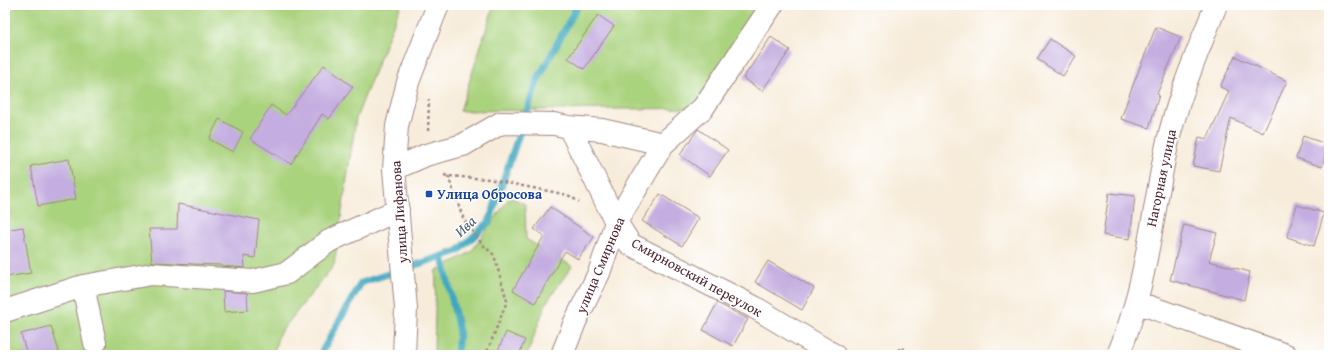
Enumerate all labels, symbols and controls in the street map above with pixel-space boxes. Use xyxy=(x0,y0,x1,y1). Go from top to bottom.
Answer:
street label: Нагорная улица xyxy=(1141,127,1181,229)
street label: улица Лифанова xyxy=(385,160,413,265)
place label: Улица Обросова xyxy=(437,184,543,204)
marker: Улица Обросова xyxy=(424,189,434,199)
water label: Ива xyxy=(450,211,480,241)
street label: улица Смирнова xyxy=(570,213,629,317)
street label: Смирновский переулок xyxy=(628,233,767,322)

